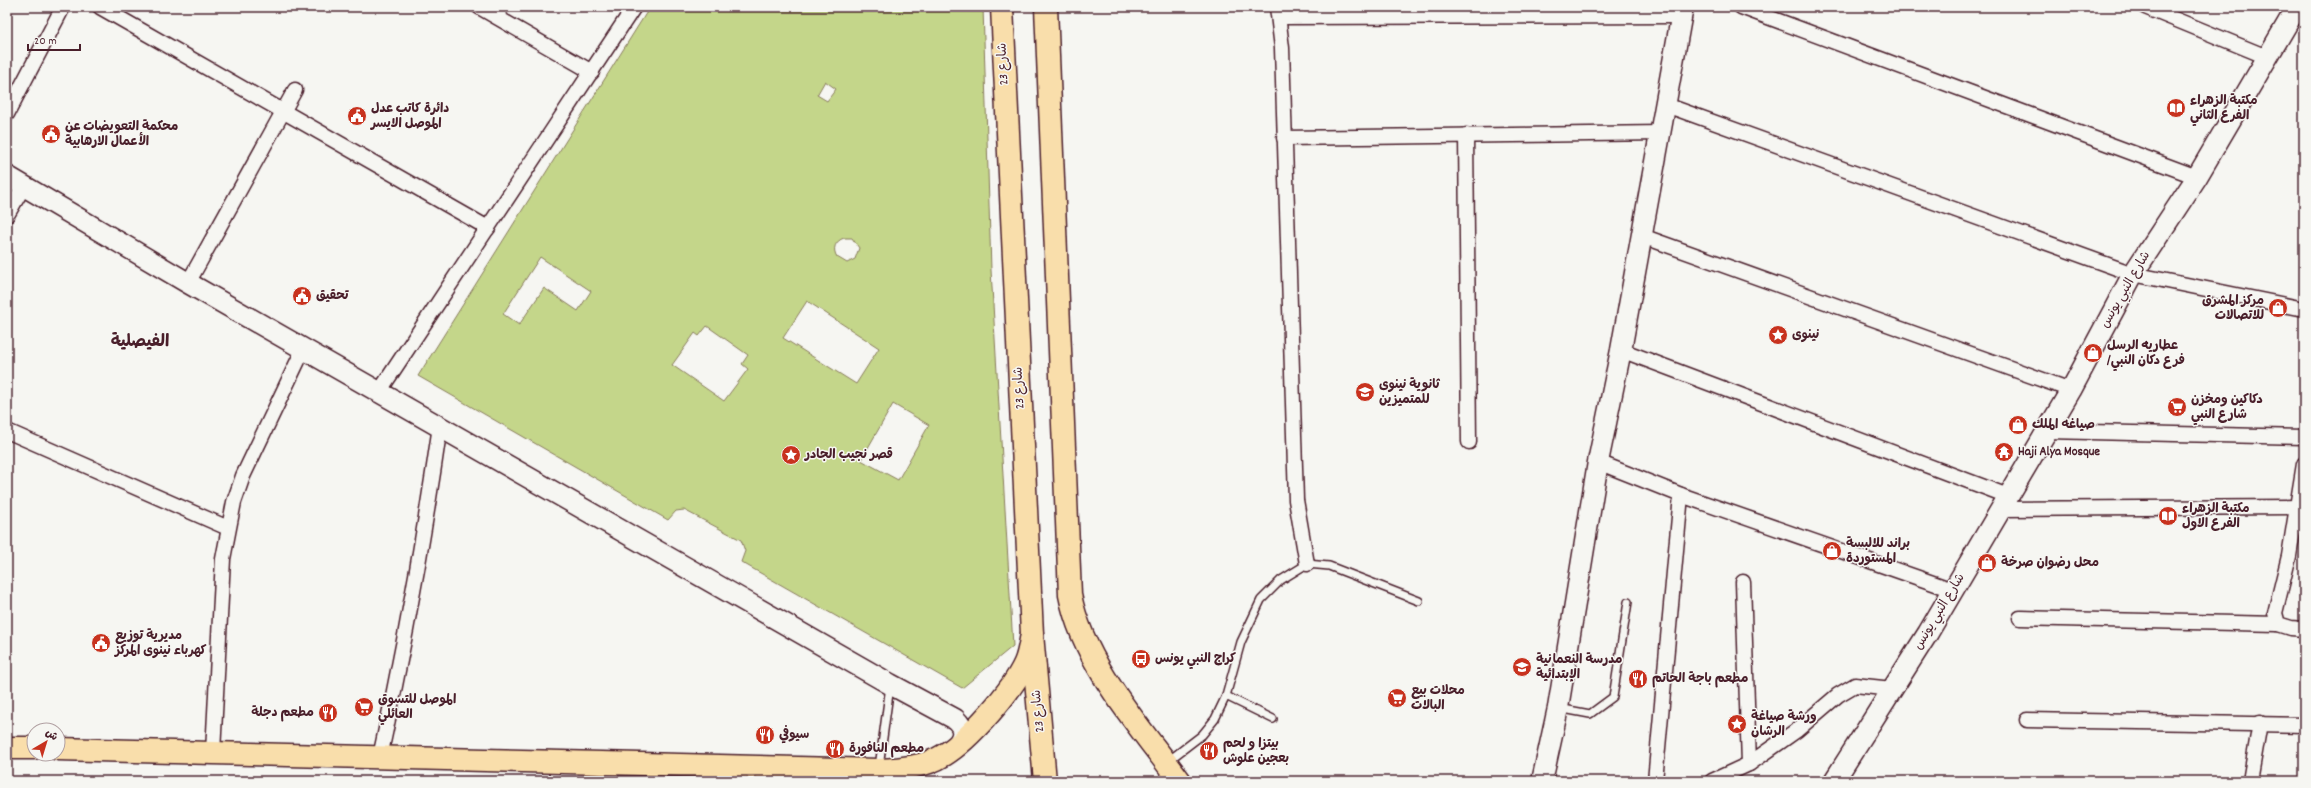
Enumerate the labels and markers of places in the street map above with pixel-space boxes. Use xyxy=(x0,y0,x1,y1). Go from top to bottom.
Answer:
place label: مكتبة الزهراء الفرع الثاني xyxy=(2190,92,2258,127)
library icon: مكتبة الزهراء الفرع الثاني xyxy=(2165,97,2187,119)
place label: دائرة كاتب عدل الموصل الايسر xyxy=(370,100,449,134)
public building icon: دائرة كاتب عدل الموصل الايسر xyxy=(346,105,368,127)
place label: محكمة التعويضات عن الأعمال الارهابية xyxy=(65,118,178,152)
public building icon: محكمة التعويضات عن الأعمال الارهابية xyxy=(40,123,62,145)
public building icon: تحقيق xyxy=(291,285,313,307)
place label: تحقيق xyxy=(316,287,350,306)
place label: مركز المشرق للاتصالات xyxy=(2202,292,2264,326)
shop icon: مركز المشرق للاتصالات xyxy=(2267,297,2289,319)
place icon: نينوى xyxy=(1767,324,1789,346)
place label: نينوى xyxy=(1792,326,1820,345)
place label: عطاريه الرسل /فرع دكان النبي xyxy=(2106,337,2185,372)
shop icon: عطاريه الرسل /فرع دكان النبي xyxy=(2082,342,2104,364)
place label: ثانوية نينوى للمتميزين xyxy=(1379,376,1441,410)
school or university icon: ثانوية نينوى للمتميزين xyxy=(1354,381,1376,403)
place label: دكاكين ومخزن شارع النبي xyxy=(2191,391,2263,426)
supermarket icon: دكاكين ومخزن شارع النبي xyxy=(2166,396,2188,418)
shop icon: صياغه الملك xyxy=(2007,414,2029,436)
place label: صياغه الملك xyxy=(2032,416,2095,435)
temple icon: Haji Alya Mosque xyxy=(1993,441,2015,463)
place label: Haji Alya Mosque xyxy=(2018,443,2100,462)
place icon: قصر نجيب الجادر xyxy=(780,444,802,466)
place label: قصر نجيب الجادر xyxy=(804,446,893,465)
place label: مكتبة الزهراء الفرع الاول xyxy=(2182,500,2250,534)
library icon: مكتبة الزهراء الفرع الاول xyxy=(2157,505,2179,527)
place label: براند للالبسة المستوردة xyxy=(1846,535,1910,569)
shop icon: براند للالبسة المستوردة xyxy=(1821,540,1843,562)
shop icon: محل رضوان صرخة xyxy=(1976,552,1998,574)
place label: محل رضوان صرخة xyxy=(2001,554,2099,573)
place label: مديرية توزيع كهرباء نينوى المركز xyxy=(113,627,207,661)
public building icon: مديرية توزيع كهرباء نينوى المركز xyxy=(90,632,112,654)
bus stop icon: كراج النبي يونس xyxy=(1130,648,1152,670)
place label: كراج النبي يونس xyxy=(1155,650,1236,670)
place label: مدرسة النعمانية الإبتدائية xyxy=(1536,651,1623,685)
school or university icon: مدرسة النعمانية الإبتدائية xyxy=(1511,656,1533,678)
restaurant icon: مطعم باجة الحاتم xyxy=(1627,668,1649,690)
place label: مطعم باجة الحاتم xyxy=(1652,670,1749,689)
place label: محلات بيع البالات xyxy=(1411,682,1465,716)
supermarket icon: محلات بيع البالات xyxy=(1386,687,1408,709)
place label: الموصل للتسوق العائلي xyxy=(378,691,456,726)
supermarket icon: الموصل للتسوق العائلي xyxy=(353,696,375,718)
restaurant icon: مطعم دجلة xyxy=(317,702,339,724)
place label: مطعم دجلة xyxy=(251,704,314,723)
place label: ورشة صياغة الرشان xyxy=(1751,708,1817,742)
place icon: ورشة صياغة الرشان xyxy=(1726,713,1748,735)
restaurant icon: سيوفي xyxy=(754,724,776,746)
place label: سيوفي xyxy=(779,724,809,745)
place label: بيتزا و لحم بعجين علوش xyxy=(1223,735,1289,769)
restaurant icon: مطعم النافورة xyxy=(824,738,846,760)
place label: مطعم النافورة xyxy=(849,740,924,759)
restaurant icon: بيتزا و لحم بعجين علوش xyxy=(1198,740,1220,762)

